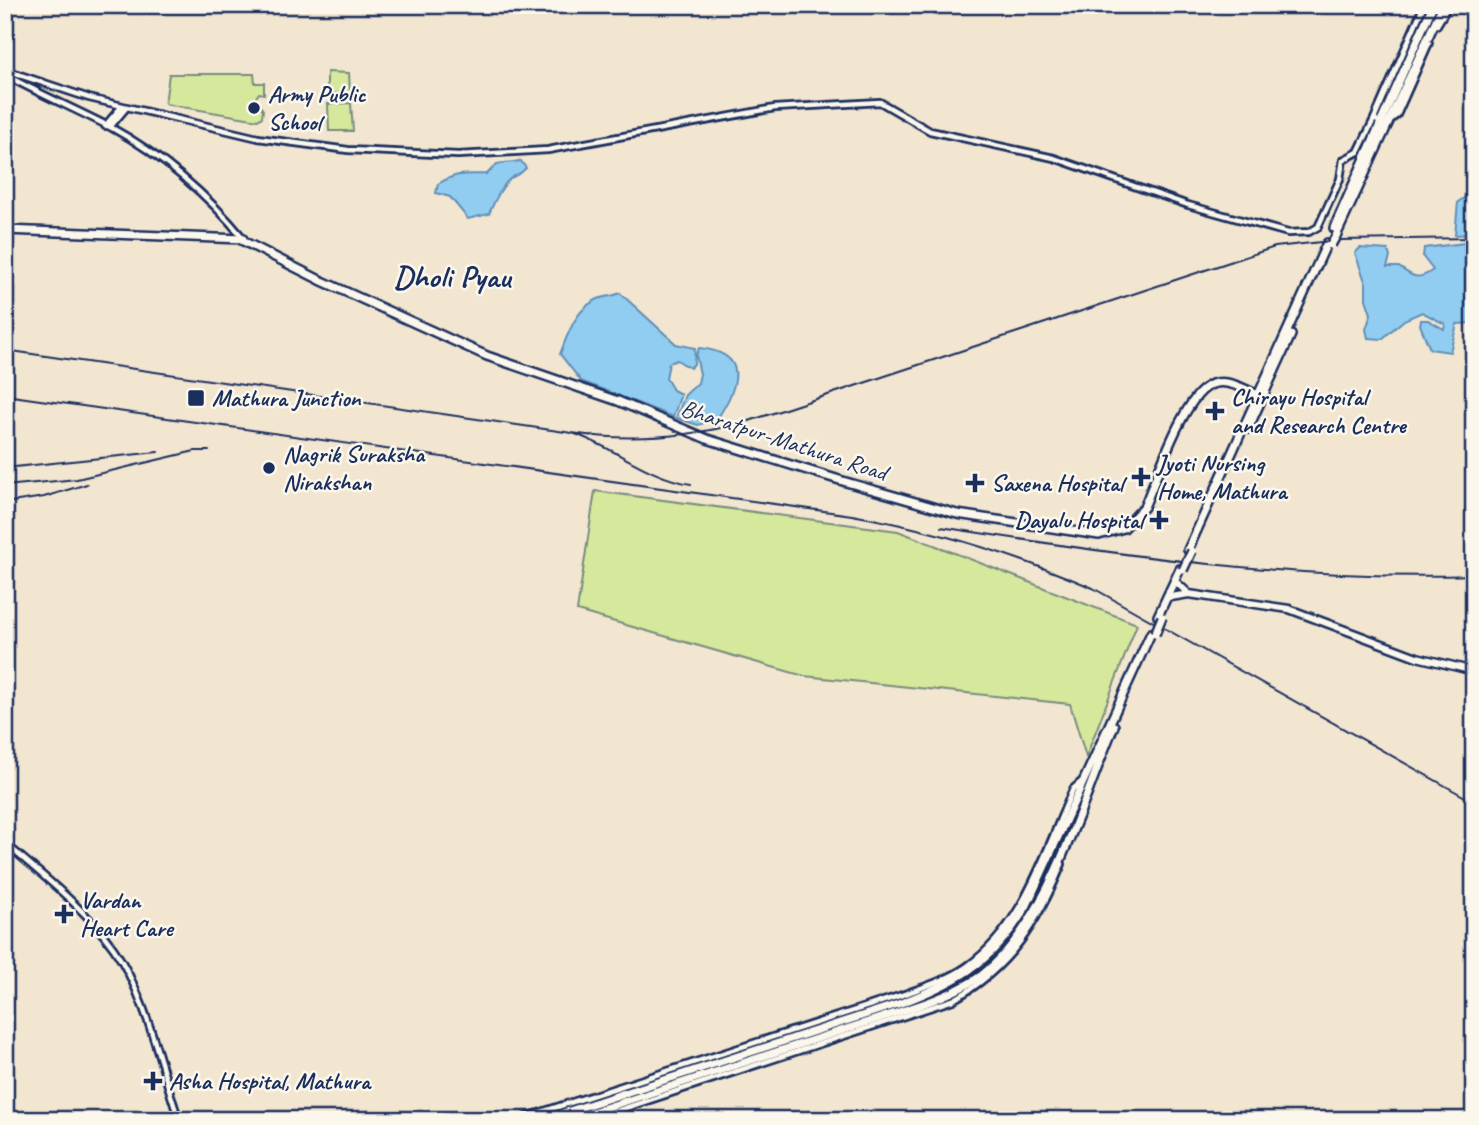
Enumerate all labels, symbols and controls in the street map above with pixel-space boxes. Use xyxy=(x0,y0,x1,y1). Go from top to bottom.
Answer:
place label: Army Public School xyxy=(268,79,366,137)
marker: Army Public School xyxy=(246,100,262,116)
district label: Dholi Pyau xyxy=(394,256,513,297)
place label: Chirayu Hospital and Research Centre xyxy=(1231,382,1407,440)
place label: Mathura Junction xyxy=(212,383,362,413)
marker: Mathura Junction xyxy=(186,388,206,408)
street label: Bharatpur-Mathura Road xyxy=(677,393,894,489)
marker: Chirayu Hospital and Research Centre xyxy=(1205,401,1225,421)
place label: Nagrik Suraksha Nirakshan xyxy=(283,439,426,497)
place label: Jyoti Nursing Home, Mathura xyxy=(1155,448,1288,506)
marker: Nagrik Suraksha Nirakshan xyxy=(261,460,277,476)
marker: Jyoti Nursing Home, Mathura xyxy=(1131,467,1151,487)
place label: Saxena Hospital xyxy=(991,468,1128,498)
marker: Saxena Hospital xyxy=(965,473,985,493)
place label: Dayalu Hospital xyxy=(1015,505,1148,535)
marker: Dayalu Hospital xyxy=(1149,510,1169,530)
place label: Vardan Heart Care xyxy=(80,885,175,943)
marker: Vardan Heart Care xyxy=(54,904,74,924)
place label: Asha Hospital, Mathura xyxy=(169,1066,372,1096)
marker: Asha Hospital, Mathura xyxy=(143,1071,163,1091)

